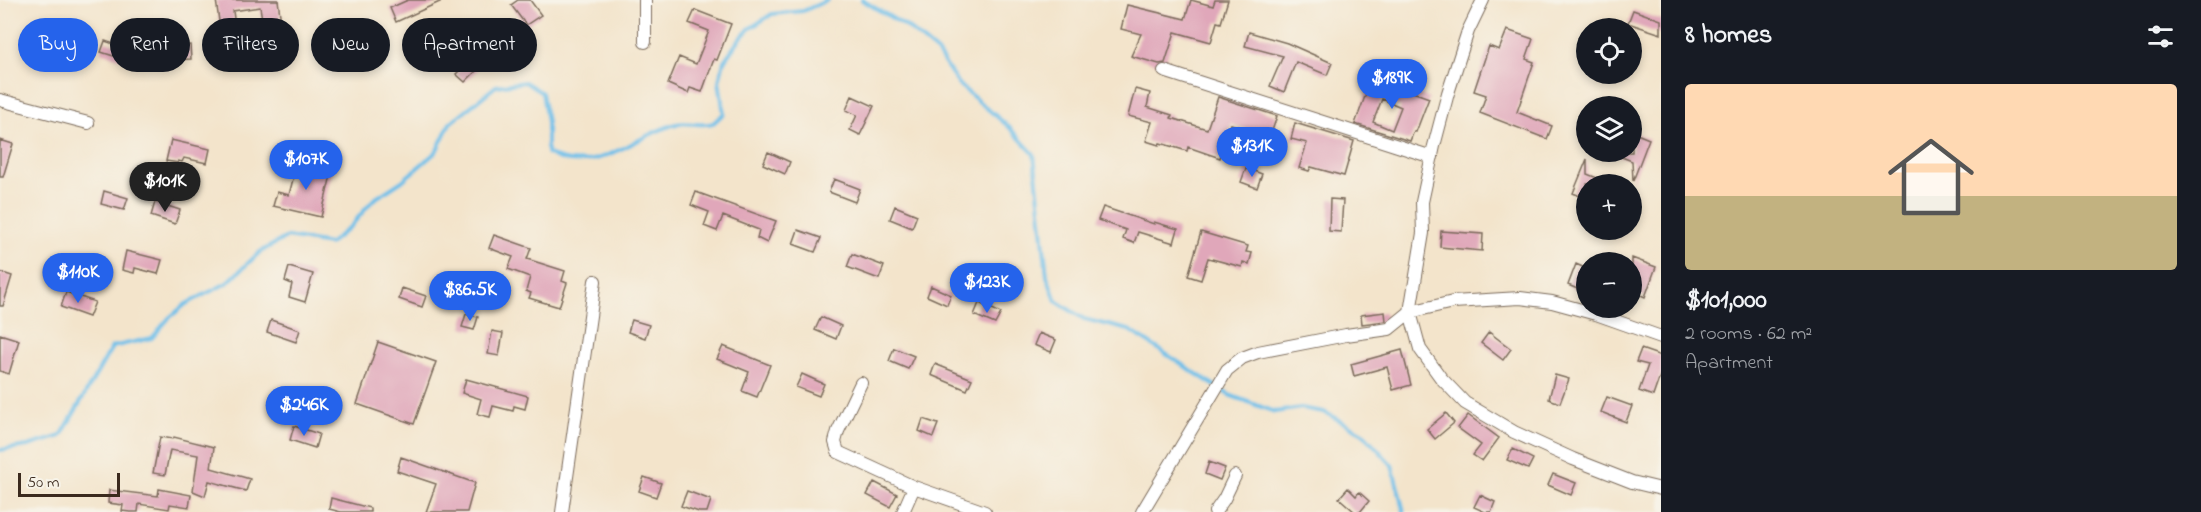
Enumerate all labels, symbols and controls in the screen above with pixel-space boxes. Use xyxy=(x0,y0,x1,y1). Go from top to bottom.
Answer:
text: 8 homes xyxy=(1685,17,1772,55)
chip: Buy xyxy=(18,18,98,72)
chip: Rent xyxy=(110,18,190,72)
chip: Filters xyxy=(202,18,299,72)
chip: New xyxy=(311,18,390,72)
chip: Apartment xyxy=(402,18,537,72)
map controls xyxy=(1576,18,1642,318)
button: locate xyxy=(1576,18,1642,84)
icon: filters xyxy=(2144,20,2177,53)
pin: $189K xyxy=(1350,59,1434,110)
text: $189K xyxy=(1371,64,1413,93)
button: layers xyxy=(1576,96,1642,162)
icon: home xyxy=(1877,123,1985,231)
pin: $131K xyxy=(1210,127,1294,178)
text: $131K xyxy=(1231,132,1273,161)
pin: $107K xyxy=(264,140,348,191)
text: $107K xyxy=(283,145,329,174)
pin: $101K xyxy=(123,162,207,213)
text: $101K xyxy=(143,167,187,196)
button: + xyxy=(1576,174,1642,240)
button: − xyxy=(1576,252,1642,318)
pin: $110K xyxy=(36,253,120,304)
text: $110K xyxy=(56,258,100,287)
pin: $123K xyxy=(945,263,1029,314)
text: $123K xyxy=(964,268,1010,297)
pin: $86.5K xyxy=(421,271,519,322)
text: $86.5K xyxy=(443,276,497,305)
text: $101,000 xyxy=(1685,282,1767,320)
text: 2 rooms · 62 m² xyxy=(1685,320,1812,349)
text: Apartment xyxy=(1685,349,1773,378)
pin: $246K xyxy=(262,386,346,437)
text: $246K xyxy=(280,391,328,420)
scale bar xyxy=(18,470,120,498)
text: 50 m xyxy=(27,471,59,495)

